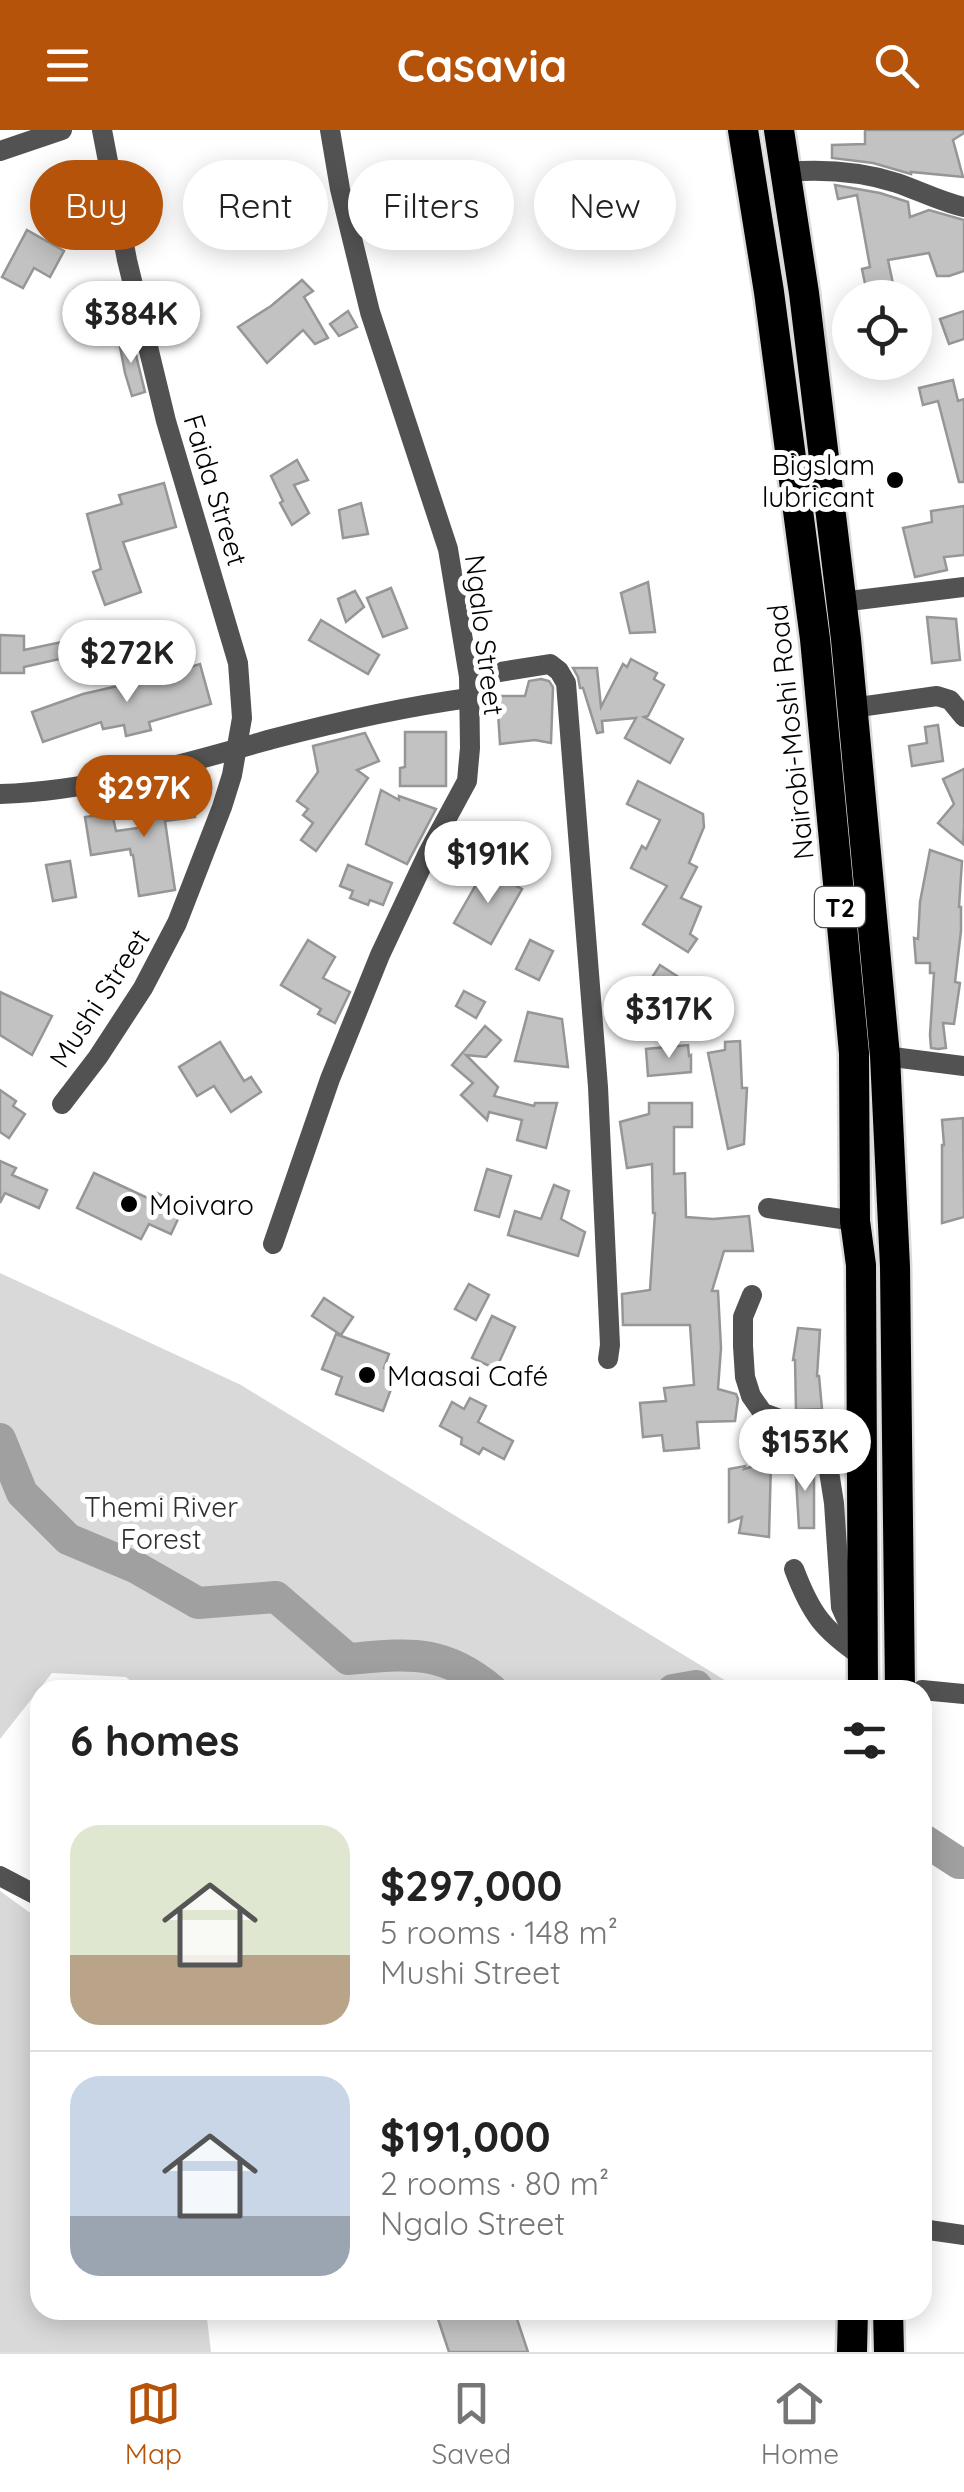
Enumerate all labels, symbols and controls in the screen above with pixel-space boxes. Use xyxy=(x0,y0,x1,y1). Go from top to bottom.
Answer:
text: Casavia xyxy=(397,37,567,93)
icon: menu xyxy=(40,38,95,93)
icon: search xyxy=(869,38,924,93)
chip: Buy xyxy=(30,160,163,250)
chip: Rent xyxy=(183,160,328,250)
chip: Filters xyxy=(348,160,514,250)
chip: New xyxy=(534,160,676,250)
map controls xyxy=(832,280,932,380)
button: locate xyxy=(832,280,932,380)
pin: $384K xyxy=(61,281,201,366)
text: $384K xyxy=(84,293,178,333)
street label: Faida Street xyxy=(176,410,256,570)
place label: Bigslam lubricant xyxy=(762,447,875,514)
marker: Bigslam lubricant xyxy=(884,469,906,491)
street label: Ngalo Street xyxy=(458,553,512,717)
street label: Nairobi-Moshi Road xyxy=(759,603,821,861)
pin: $272K xyxy=(57,620,197,705)
text: $272K xyxy=(80,632,174,672)
pin: $297K xyxy=(74,755,214,840)
text: $297K xyxy=(97,767,191,807)
pin: $191K xyxy=(418,821,558,906)
text: $191K xyxy=(446,833,530,873)
road number: T2 xyxy=(815,887,865,927)
street label: Mushi Street xyxy=(41,922,157,1074)
pin: $317K xyxy=(599,976,739,1061)
text: $317K xyxy=(625,988,713,1028)
place label: Moivaro xyxy=(149,1187,254,1222)
marker: Moivaro xyxy=(118,1193,140,1215)
place label: Maasai Café xyxy=(387,1358,548,1393)
marker: Maasai Café xyxy=(356,1364,378,1386)
pin: $153K xyxy=(735,1409,875,1494)
text: $153K xyxy=(761,1421,849,1461)
park label: Themi River Forest xyxy=(84,1489,238,1556)
icon: filters xyxy=(837,1713,892,1768)
text: 6 homes xyxy=(70,1714,240,1767)
text: $297,000 xyxy=(380,1859,562,1912)
icon: home xyxy=(150,1865,270,1985)
text: 5 rooms · 148 m² xyxy=(380,1912,618,1952)
text: Mushi Street xyxy=(380,1952,561,1992)
text: $191,000 xyxy=(380,2110,551,2163)
icon: home xyxy=(150,2116,270,2236)
text: 2 rooms · 80 m² xyxy=(380,2163,609,2203)
text: Ngalo Street xyxy=(380,2203,565,2243)
tab: Map xyxy=(125,2376,182,2471)
tab: Saved xyxy=(431,2376,511,2471)
tab: Home xyxy=(761,2376,839,2471)

